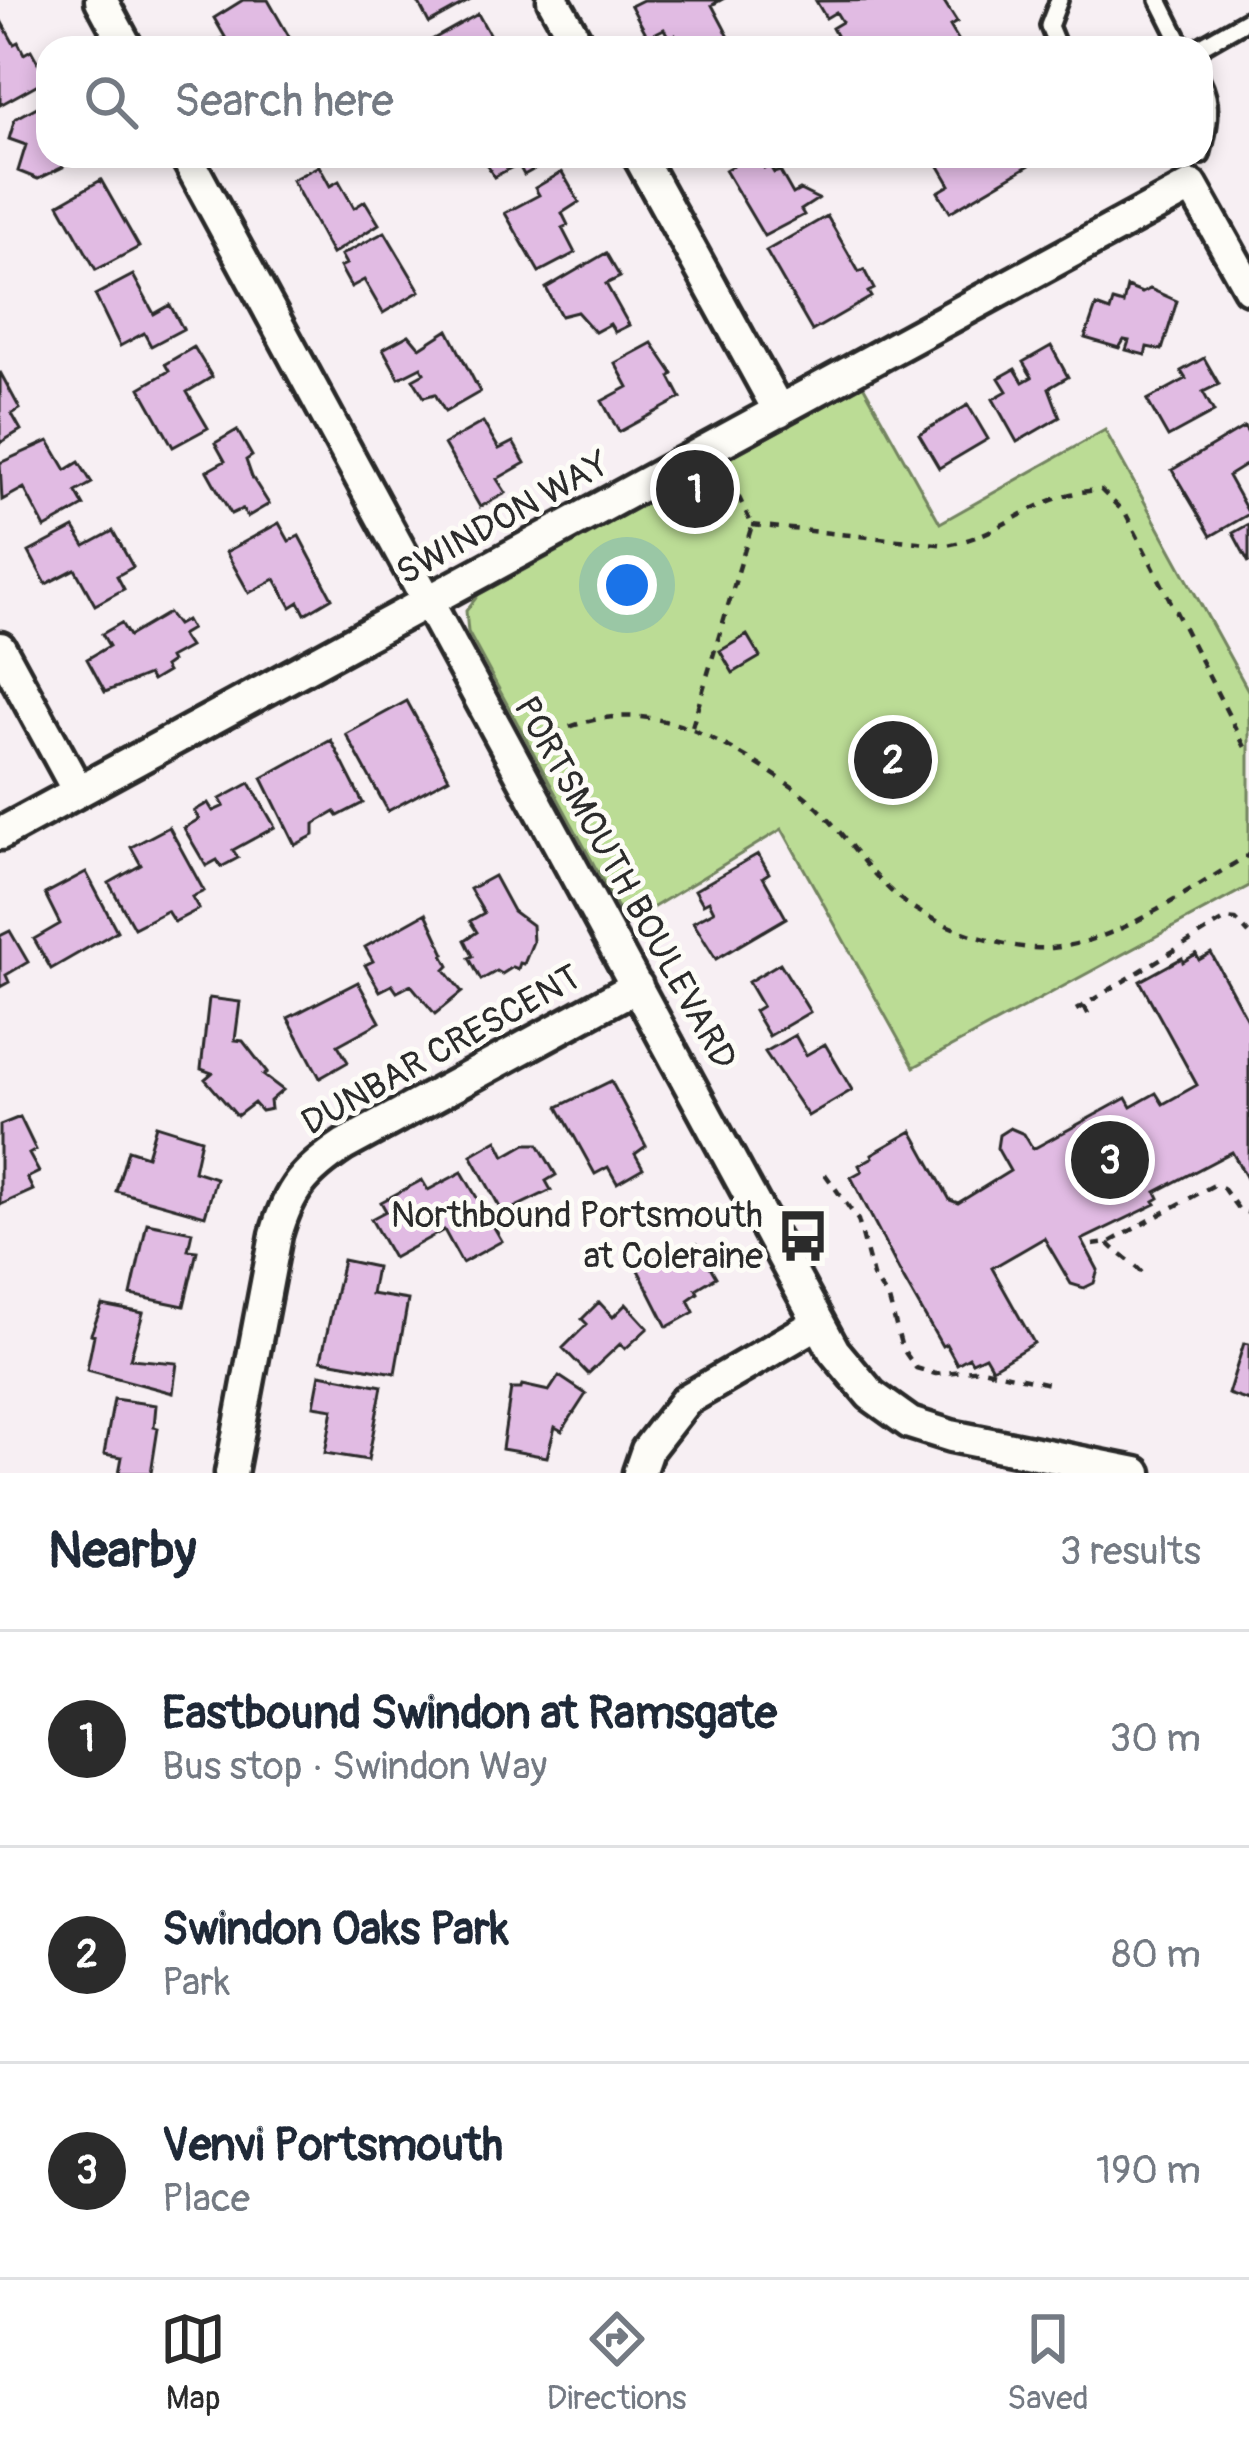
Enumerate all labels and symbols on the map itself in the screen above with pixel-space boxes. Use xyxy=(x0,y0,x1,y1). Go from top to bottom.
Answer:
street label: SWINDON WAY xyxy=(389,441,617,595)
pin: 1 xyxy=(656,444,734,534)
your location xyxy=(597,555,657,615)
street label: PORTSMOUTH BOULEVARD xyxy=(504,689,746,1077)
pin: 2 xyxy=(854,715,932,805)
street label: DUNBAR CRESCENT xyxy=(294,955,588,1145)
pin: 3 xyxy=(1071,1115,1149,1205)
place label: Northbound Portsmouth at Coleraine xyxy=(391,1193,763,1279)
bus stop icon: Northbound Portsmouth at Coleraine xyxy=(774,1207,832,1265)

